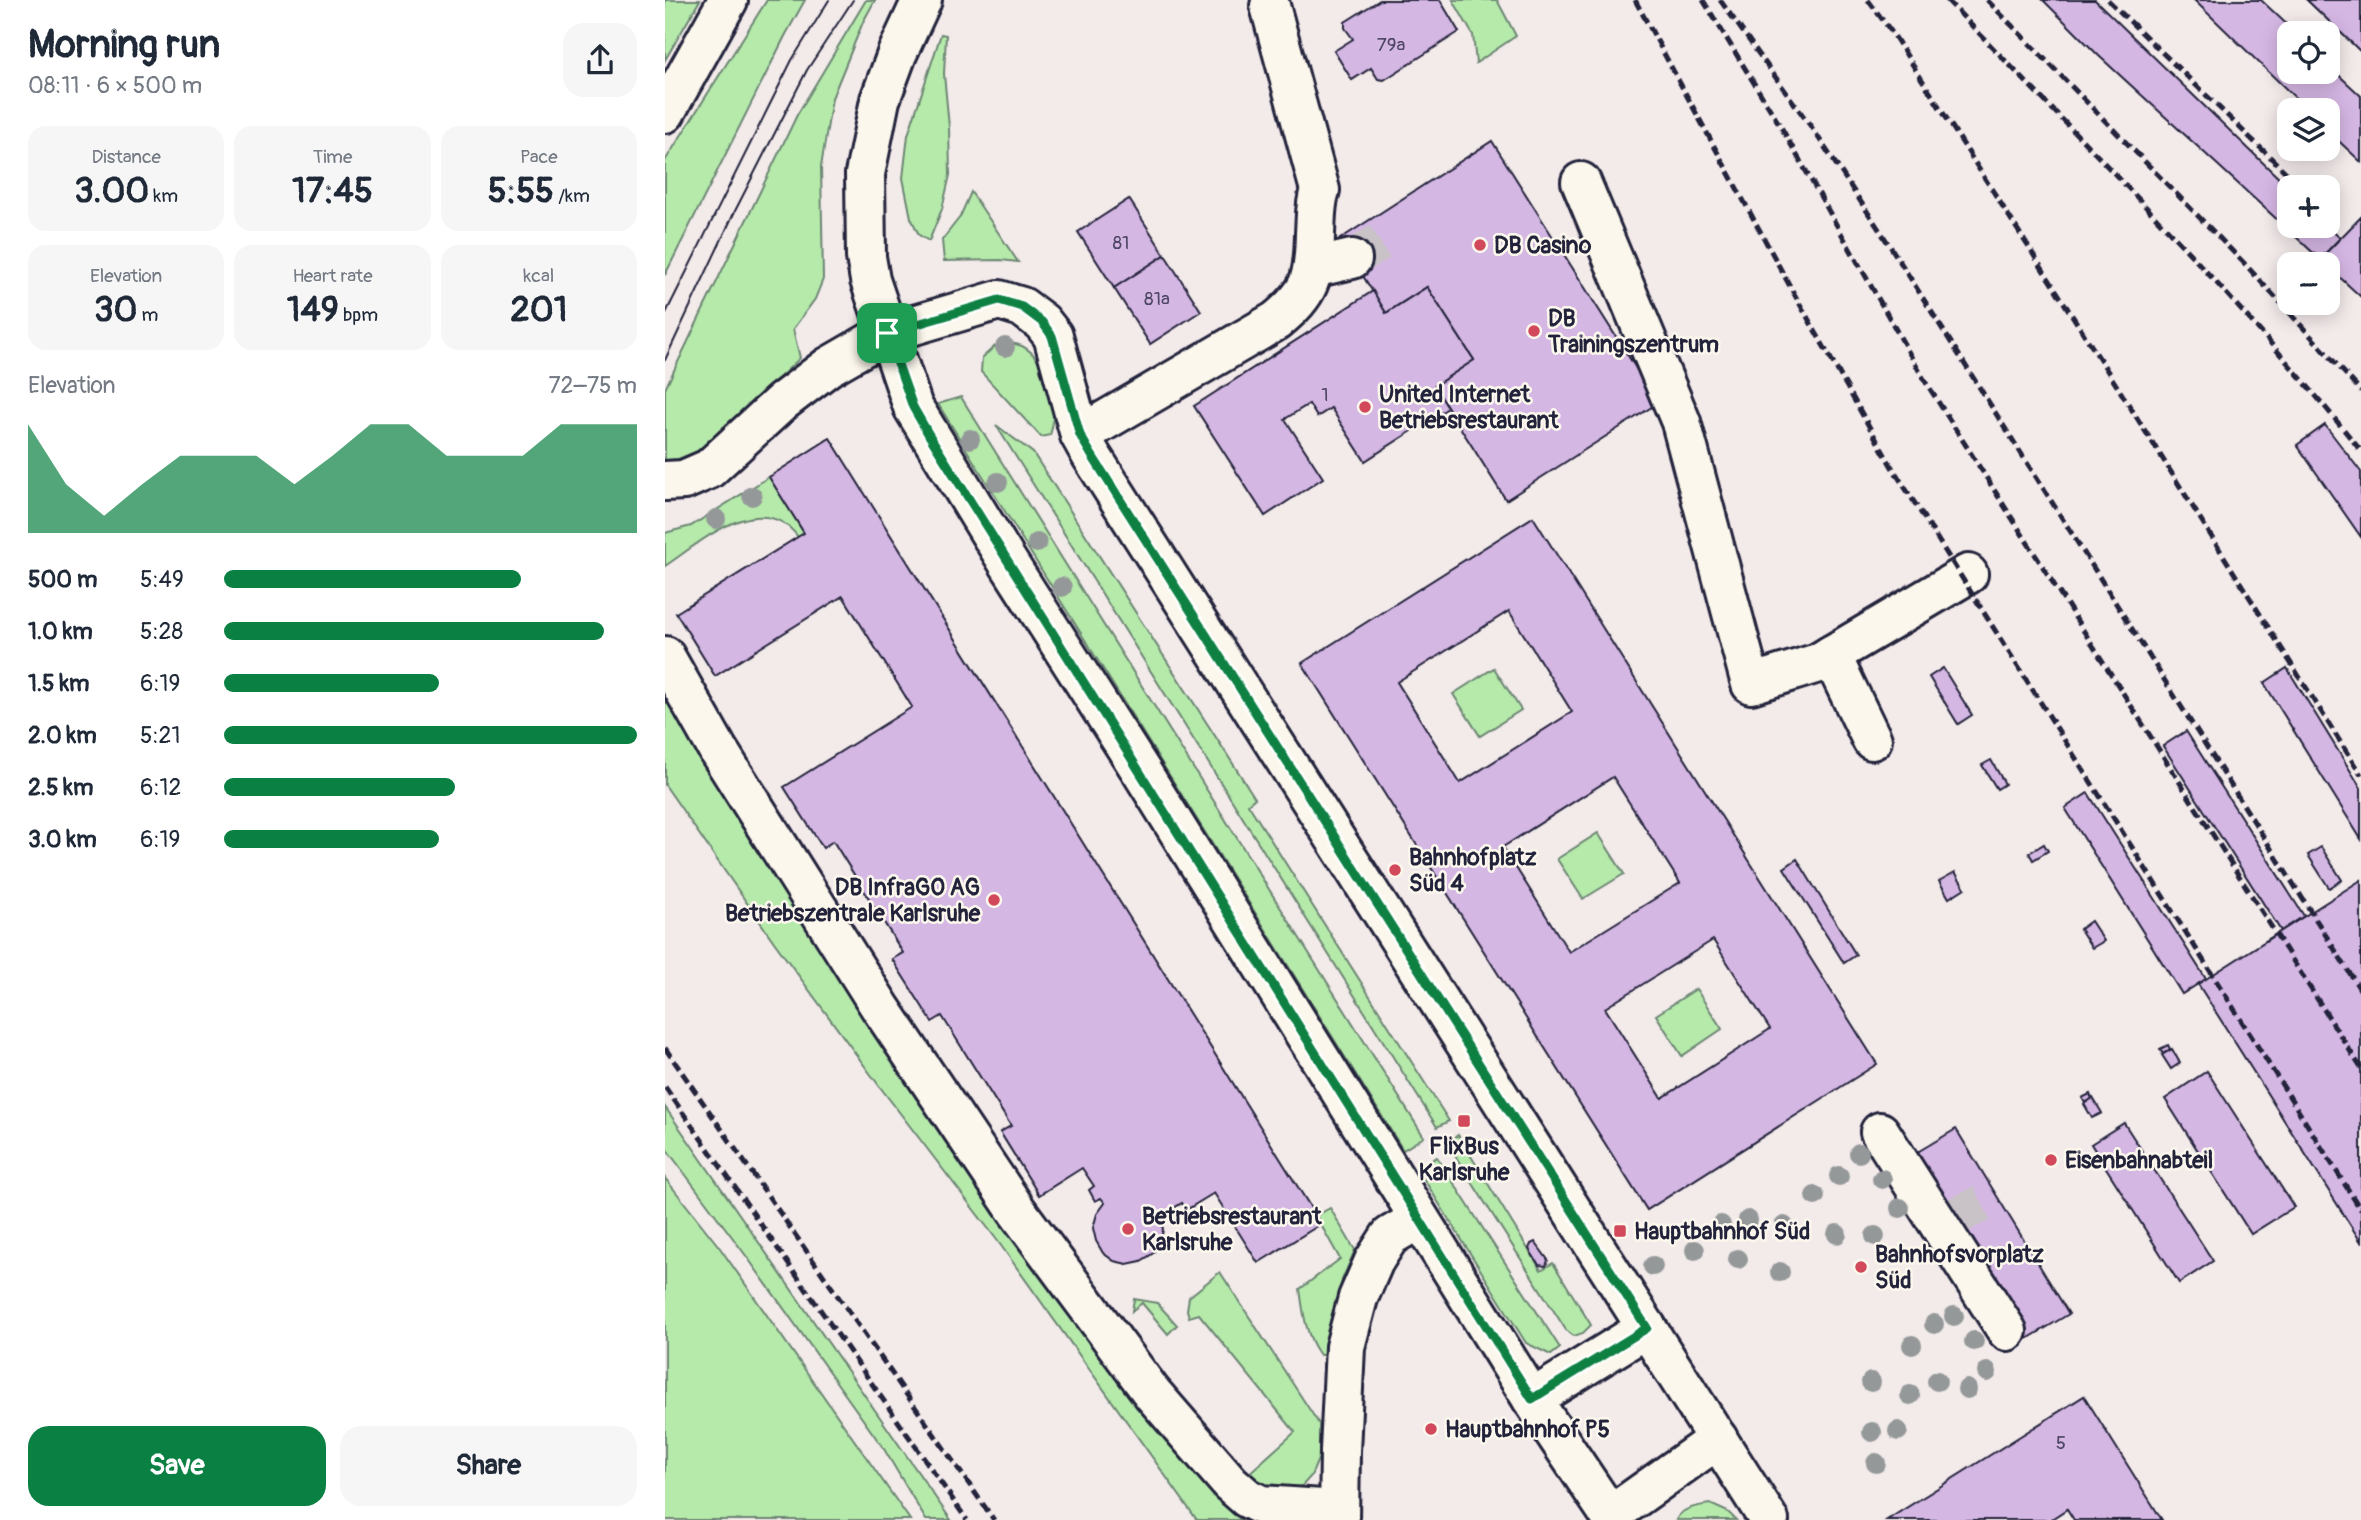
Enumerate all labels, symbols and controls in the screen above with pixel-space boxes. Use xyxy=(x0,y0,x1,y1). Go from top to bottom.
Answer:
text: Morning run xyxy=(28,21,220,69)
map controls xyxy=(2277,21,2340,315)
button: locate xyxy=(2277,21,2340,84)
button: share xyxy=(563,23,637,97)
house number: 79a xyxy=(1377,33,1406,57)
text: 08:11 · 6 × 500 m xyxy=(28,71,202,100)
button: layers xyxy=(2277,98,2340,161)
text: Distance xyxy=(91,145,161,169)
text: Time xyxy=(313,145,352,169)
text: Pace xyxy=(520,145,558,169)
text: 3.00 xyxy=(74,169,149,213)
text: 17:45 xyxy=(292,169,373,213)
text: 5:55 xyxy=(488,169,554,213)
button: + xyxy=(2277,175,2340,238)
text: km xyxy=(149,184,178,208)
text: /km xyxy=(554,184,590,208)
house number: 81 xyxy=(1112,231,1130,255)
place label: DB Casino xyxy=(1494,231,1592,260)
marker: DB Casino xyxy=(1472,237,1488,253)
button: − xyxy=(2277,252,2340,315)
text: Elevation xyxy=(90,264,162,288)
text: Heart rate xyxy=(292,264,373,288)
text: kcal xyxy=(523,264,554,288)
house number: 81a xyxy=(1144,287,1170,311)
text: 30 xyxy=(94,288,137,332)
text: 149 xyxy=(287,288,339,332)
text: 201 xyxy=(510,288,567,332)
text: m xyxy=(137,303,158,327)
text: bpm xyxy=(339,303,378,327)
pin xyxy=(857,303,917,363)
place label: DB Trainingszentrum xyxy=(1547,304,1719,359)
icon: arrive xyxy=(868,314,906,352)
marker: DB Trainingszentrum xyxy=(1526,323,1542,339)
text: Elevation xyxy=(28,371,116,400)
text: 72–75 m xyxy=(548,371,637,400)
place label: United Internet Betriebsrestaurant xyxy=(1379,380,1559,435)
house number: 1 xyxy=(1321,383,1329,407)
marker: United Internet Betriebsrestaurant xyxy=(1357,399,1373,415)
text: 500 m xyxy=(28,565,97,594)
text: 5:49 xyxy=(140,565,184,594)
text: 1.0 km xyxy=(28,617,93,646)
text: 5:28 xyxy=(140,617,183,646)
text: 1.5 km xyxy=(28,669,90,698)
text: 6:19 xyxy=(140,669,180,698)
text: 2.0 km xyxy=(28,721,97,750)
text: 5:21 xyxy=(140,721,180,750)
text: 2.5 km xyxy=(28,773,93,802)
text: 6:12 xyxy=(140,773,181,802)
text: 3.0 km xyxy=(28,825,97,854)
text: 6:19 xyxy=(140,825,180,854)
place label: Bahnhofplatz Süd 4 xyxy=(1409,843,1537,898)
marker: Bahnhofplatz Süd 4 xyxy=(1387,862,1403,878)
place label: DB InfraGO AG Betriebszentrale Karlsruhe xyxy=(725,873,981,928)
marker: DB InfraGO AG Betriebszentrale Karlsruhe xyxy=(986,892,1002,908)
marker: FlixBus Karlsruhe xyxy=(1456,1113,1472,1129)
place label: FlixBus Karlsruhe xyxy=(1419,1132,1510,1187)
place label: Eisenbahnabteil xyxy=(2065,1146,2213,1175)
marker: Eisenbahnabteil xyxy=(2043,1152,2059,1168)
place label: Betriebsrestaurant Karlsruhe xyxy=(1142,1202,1322,1257)
place label: Hauptbahnhof Süd xyxy=(1634,1217,1810,1246)
marker: Betriebsrestaurant Karlsruhe xyxy=(1120,1221,1136,1237)
marker: Hauptbahnhof Süd xyxy=(1612,1223,1628,1239)
place label: Bahnhofsvorplatz Süd xyxy=(1875,1240,2044,1295)
marker: Bahnhofsvorplatz Süd xyxy=(1853,1259,1869,1275)
place label: Hauptbahnhof P5 xyxy=(1445,1415,1610,1444)
marker: Hauptbahnhof P5 xyxy=(1423,1421,1439,1437)
button: Save xyxy=(28,1426,326,1506)
button: Share xyxy=(340,1426,637,1506)
house number: 5 xyxy=(2056,1431,2066,1455)

